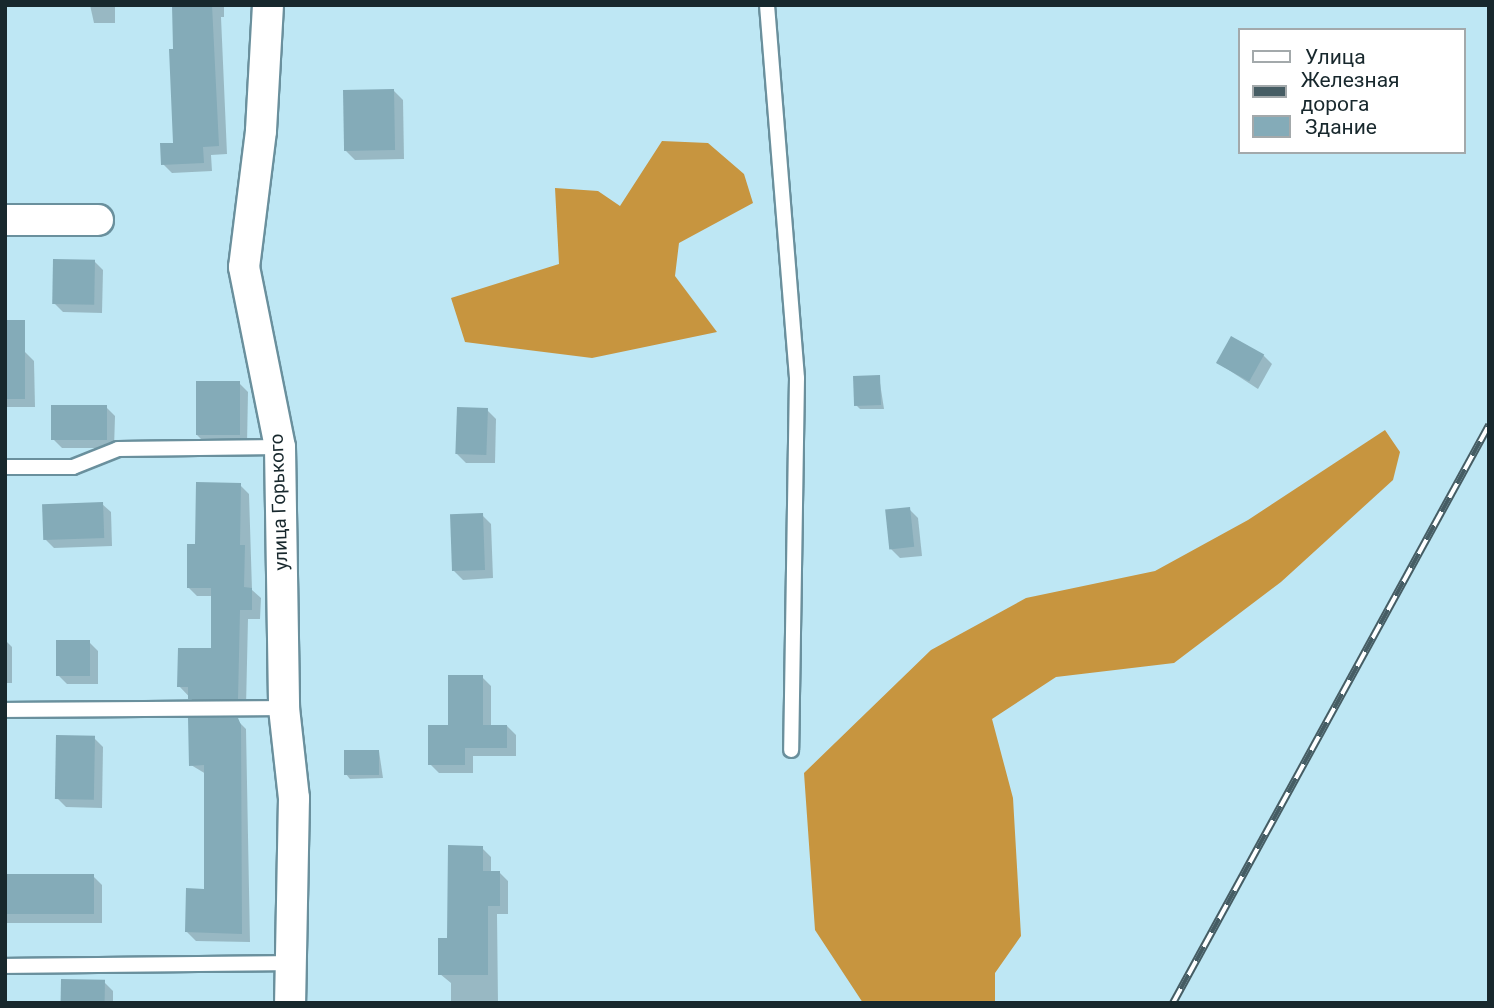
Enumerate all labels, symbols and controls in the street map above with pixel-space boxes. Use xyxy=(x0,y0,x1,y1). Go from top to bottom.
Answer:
legend xyxy=(1238,28,1466,154)
text: Улица xyxy=(1305,45,1366,69)
text: Железная дорога xyxy=(1301,68,1400,116)
text: Здание xyxy=(1305,115,1377,139)
street label: улица Горького xyxy=(265,433,293,571)

